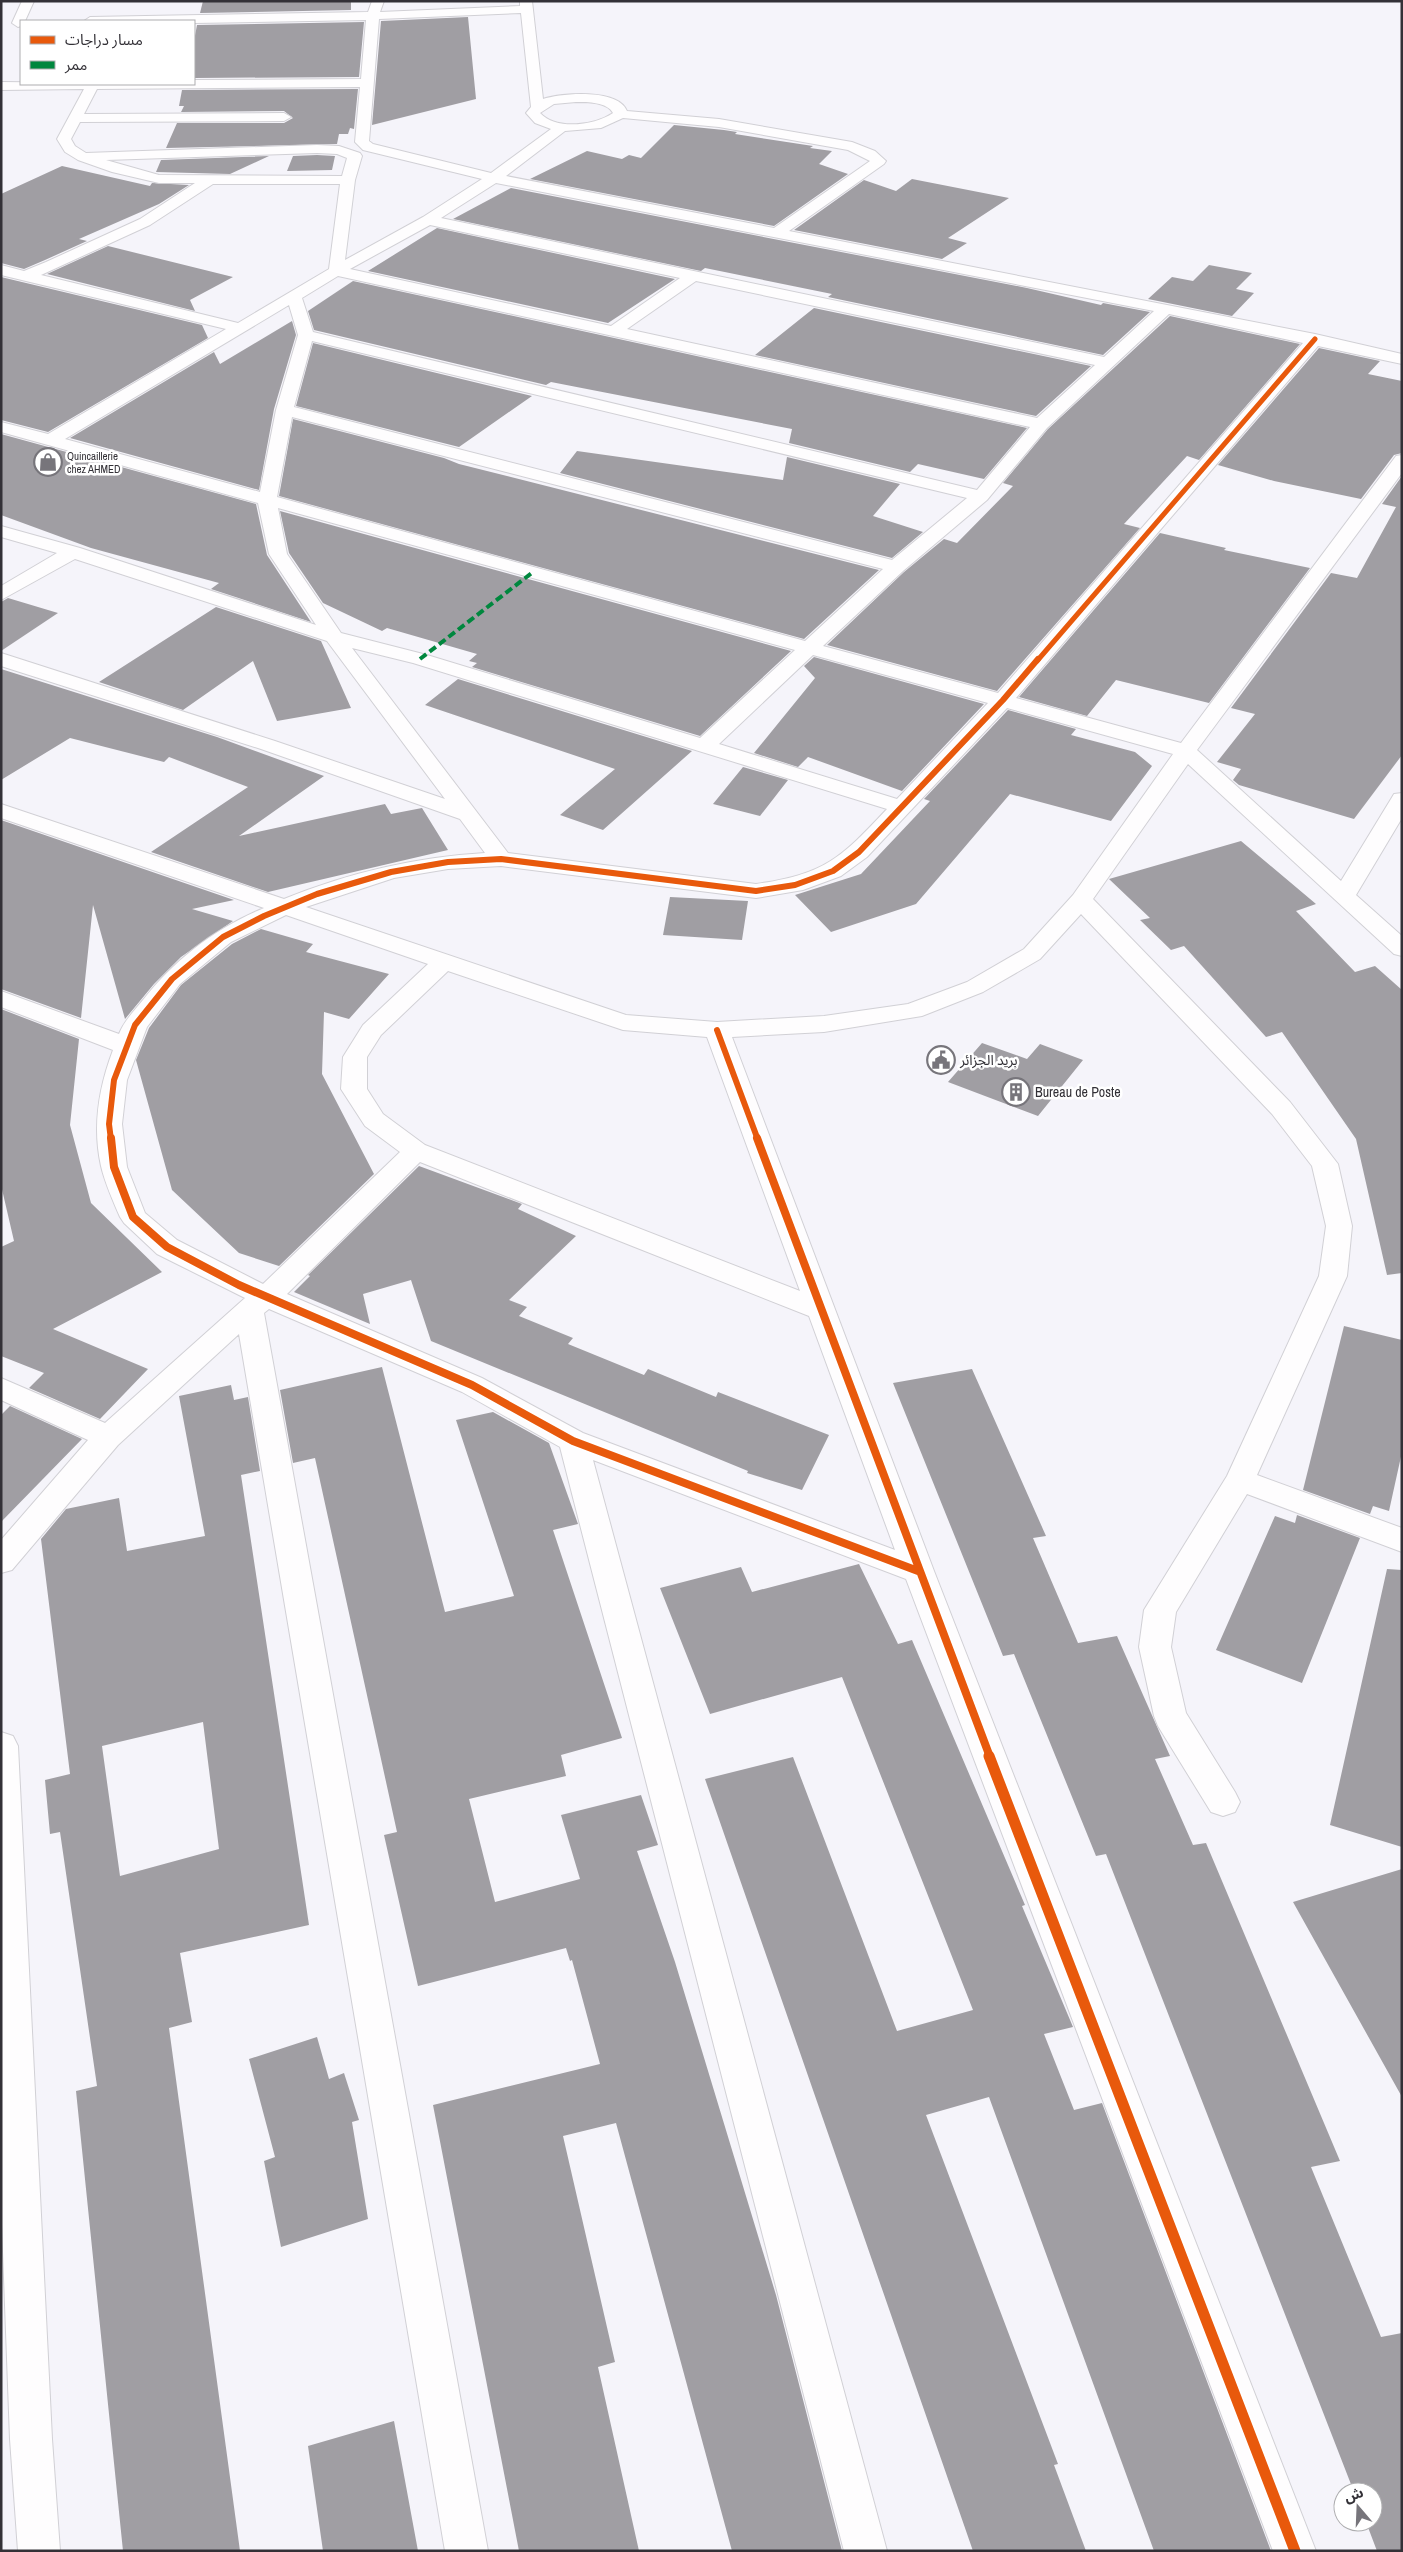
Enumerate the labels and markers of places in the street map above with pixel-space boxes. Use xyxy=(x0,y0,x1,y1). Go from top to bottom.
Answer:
shop icon: Quincaillerie chez AHMED xyxy=(33,447,63,477)
place label: Quincaillerie chez AHMED xyxy=(67,449,121,476)
public building icon: بريد الجزائر xyxy=(926,1045,956,1075)
place label: بريد الجزائر xyxy=(959,1051,1018,1069)
building icon: Bureau de Poste xyxy=(1001,1077,1031,1107)
place label: Bureau de Poste xyxy=(1035,1083,1121,1101)

